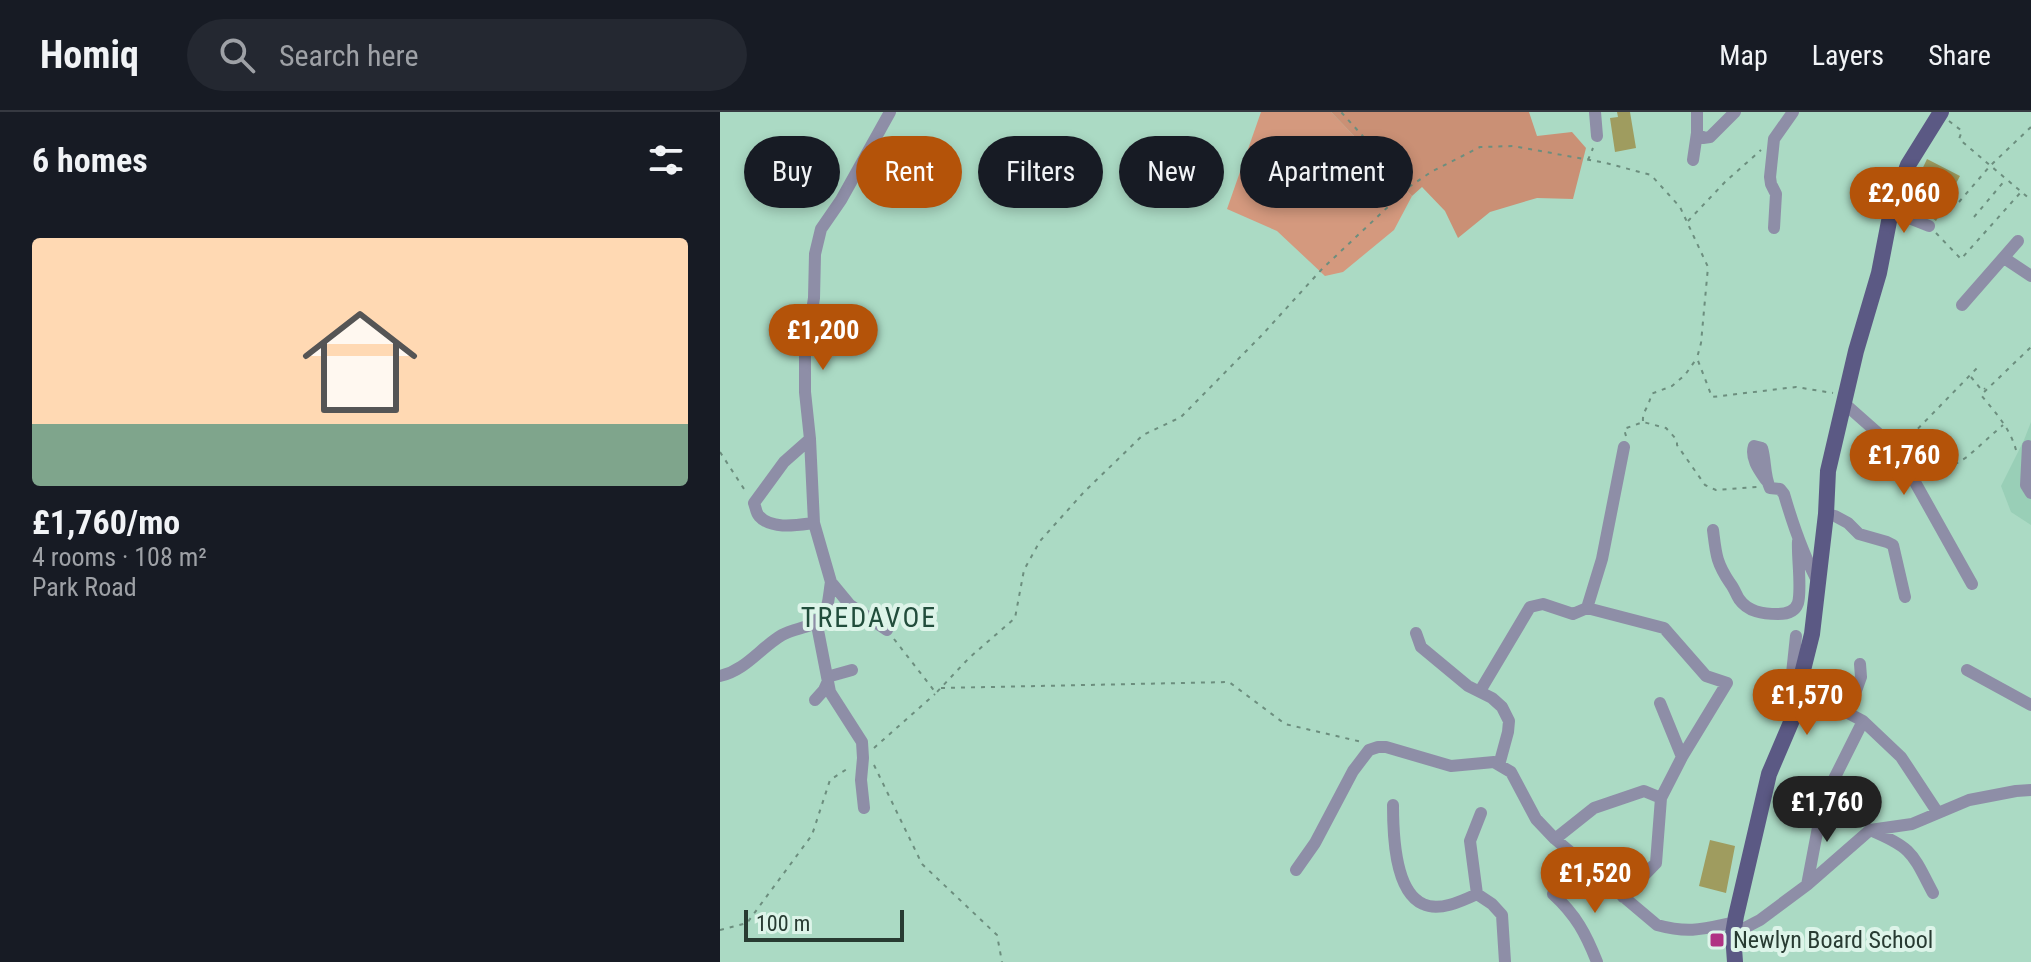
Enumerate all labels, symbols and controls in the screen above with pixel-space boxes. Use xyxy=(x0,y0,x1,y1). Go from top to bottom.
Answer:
search box xyxy=(187,19,747,91)
text: Homiq xyxy=(40,33,139,77)
icon: search xyxy=(215,33,259,77)
text: Search here xyxy=(279,38,418,73)
text: Map xyxy=(1719,39,1768,72)
text: Layers xyxy=(1812,39,1884,72)
text: Share xyxy=(1928,39,1991,72)
chip: Buy xyxy=(744,136,840,208)
chip: Rent xyxy=(856,136,962,208)
chip: Filters xyxy=(978,136,1103,208)
chip: New xyxy=(1119,136,1224,208)
chip: Apartment xyxy=(1240,136,1413,208)
icon: filters xyxy=(644,138,688,182)
text: 6 homes xyxy=(32,140,148,180)
pin: £2,060 xyxy=(1839,167,1969,235)
text: £2,060 xyxy=(1868,178,1940,208)
icon: home xyxy=(288,290,432,434)
pin: £1,200 xyxy=(758,304,888,372)
text: £1,200 xyxy=(787,315,859,345)
pin: £1,760 xyxy=(1839,429,1969,497)
text: £1,760 xyxy=(1868,440,1940,470)
text: £1,760/mo xyxy=(32,502,180,542)
text: 4 rooms · 108 m² xyxy=(32,542,207,572)
text: Park Road xyxy=(32,572,137,602)
district label: TREDAVOE xyxy=(801,601,937,634)
pin: £1,570 xyxy=(1742,669,1872,737)
text: £1,570 xyxy=(1771,680,1843,710)
pin: £1,760 xyxy=(1762,776,1892,844)
text: £1,760 xyxy=(1791,787,1863,817)
pin: £1,520 xyxy=(1530,847,1660,915)
text: £1,520 xyxy=(1559,858,1631,888)
scale bar xyxy=(744,906,904,942)
text: 100 m xyxy=(756,911,810,936)
place label: Newlyn Board School xyxy=(1733,926,1933,954)
marker: Newlyn Board School xyxy=(1708,931,1726,949)

